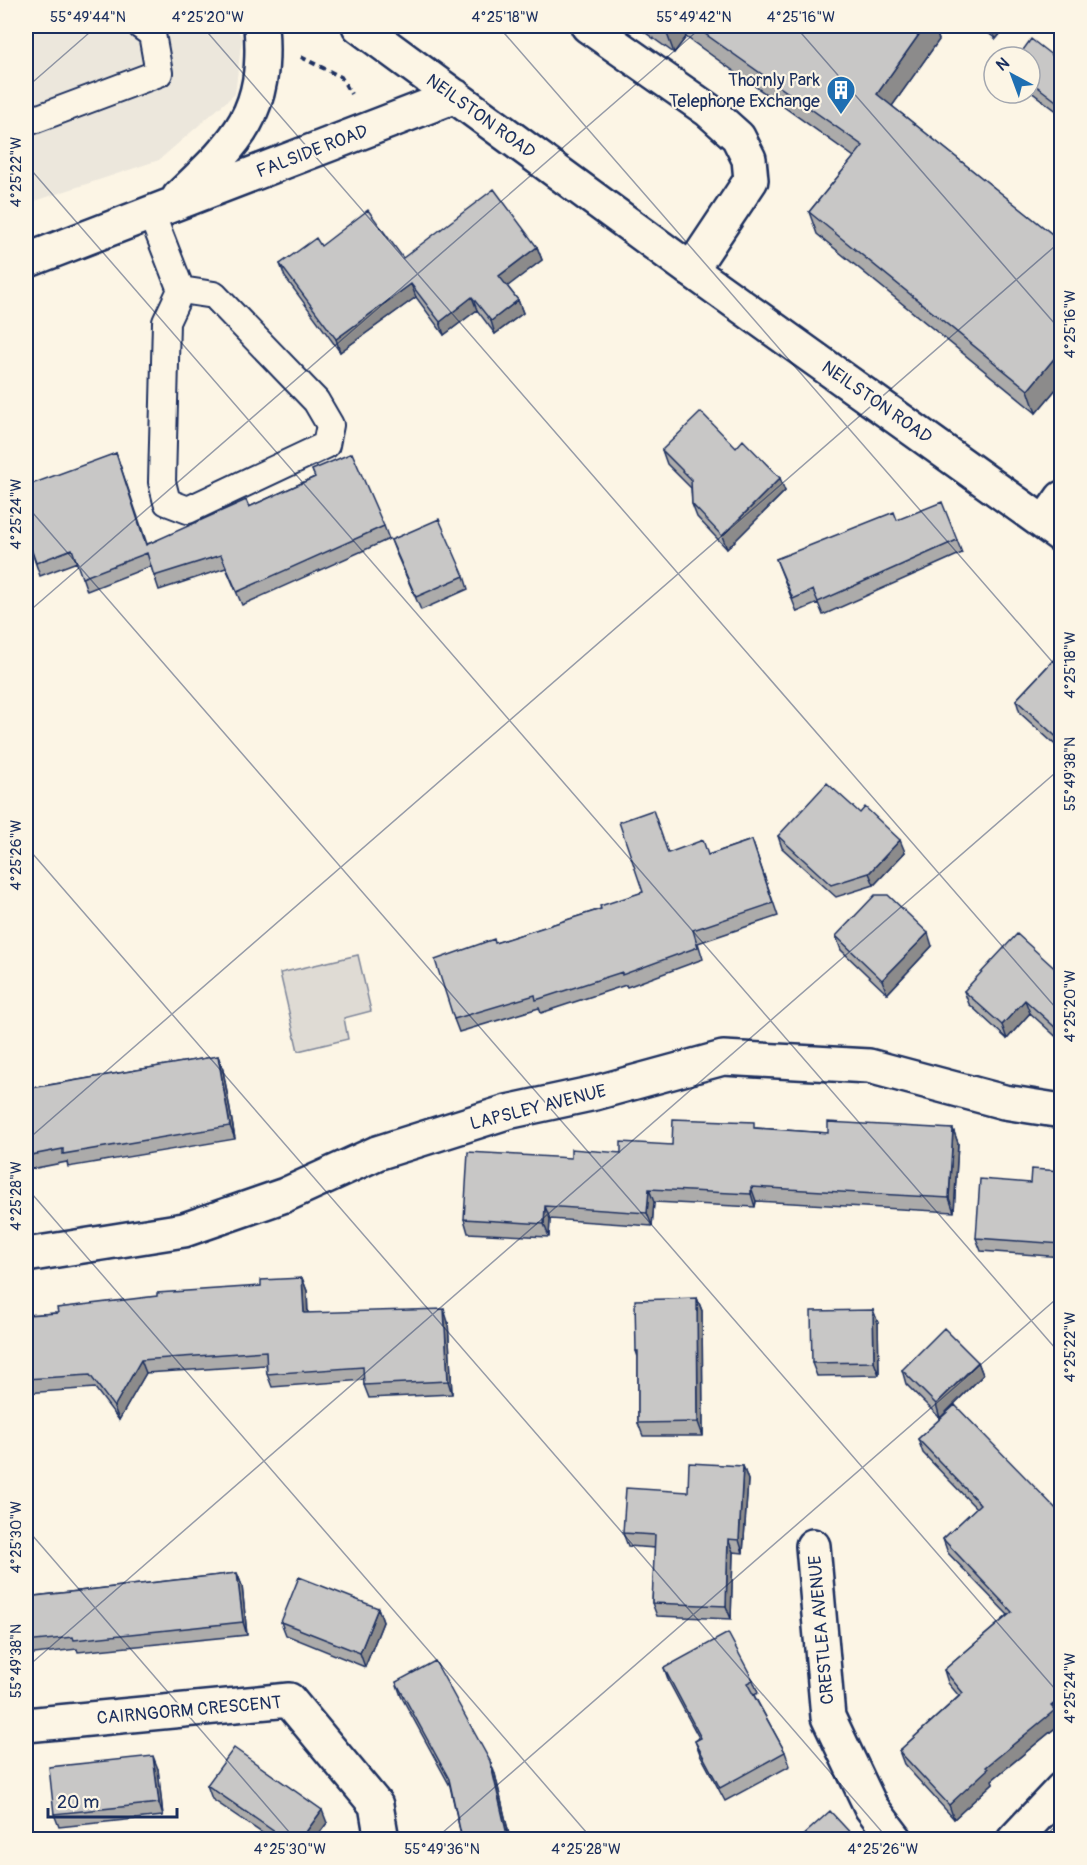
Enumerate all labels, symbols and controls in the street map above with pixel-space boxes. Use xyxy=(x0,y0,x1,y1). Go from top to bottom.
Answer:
text: 55°49'44"N xyxy=(50,8,126,27)
text: 4°25'20"W xyxy=(172,8,244,27)
text: 4°25'18"W xyxy=(471,8,539,27)
text: 55°49'42"N xyxy=(656,8,732,27)
text: 4°25'16"W xyxy=(767,8,835,27)
north arrow xyxy=(982,45,1042,105)
text: N xyxy=(992,53,1014,76)
street label: NEILSTON ROAD xyxy=(422,69,540,164)
place label: Thornly Park Telephone Exchange xyxy=(669,69,820,113)
building icon: Thornly Park Telephone Exchange xyxy=(825,74,857,116)
street label: FALSIDE ROAD xyxy=(253,120,371,183)
text: 4°25'22"W xyxy=(7,137,26,207)
text: 4°25'16"W xyxy=(1061,290,1080,358)
street label: NEILSTON ROAD xyxy=(817,356,936,449)
text: 4°25'24"W xyxy=(7,478,26,549)
text: 4°25'18"W xyxy=(1061,631,1080,699)
text: 55°49'38"N xyxy=(1061,737,1080,811)
text: 4°25'26"W xyxy=(7,819,26,890)
text: 4°25'20"W xyxy=(1061,970,1080,1042)
street label: LAPSLEY AVENUE xyxy=(468,1079,609,1136)
text: 4°25'28"W xyxy=(7,1161,26,1231)
text: 4°25'22"W xyxy=(1061,1312,1080,1382)
text: 4°25'30"W xyxy=(7,1501,26,1573)
street label: CRESTLEA AVENUE xyxy=(804,1554,839,1706)
text: 55°49'38"N xyxy=(7,1624,26,1698)
text: 4°25'24"W xyxy=(1061,1652,1080,1723)
street label: CAIRNGORM CRESCENT xyxy=(96,1691,282,1730)
scale bar xyxy=(48,1781,177,1819)
text: 20 m xyxy=(57,1791,99,1814)
text: 4°25'30"W xyxy=(254,1840,326,1859)
text: 55°49'36"N xyxy=(404,1840,480,1859)
text: 4°25'28"W xyxy=(551,1840,621,1859)
text: 4°25'26"W xyxy=(848,1840,919,1859)

